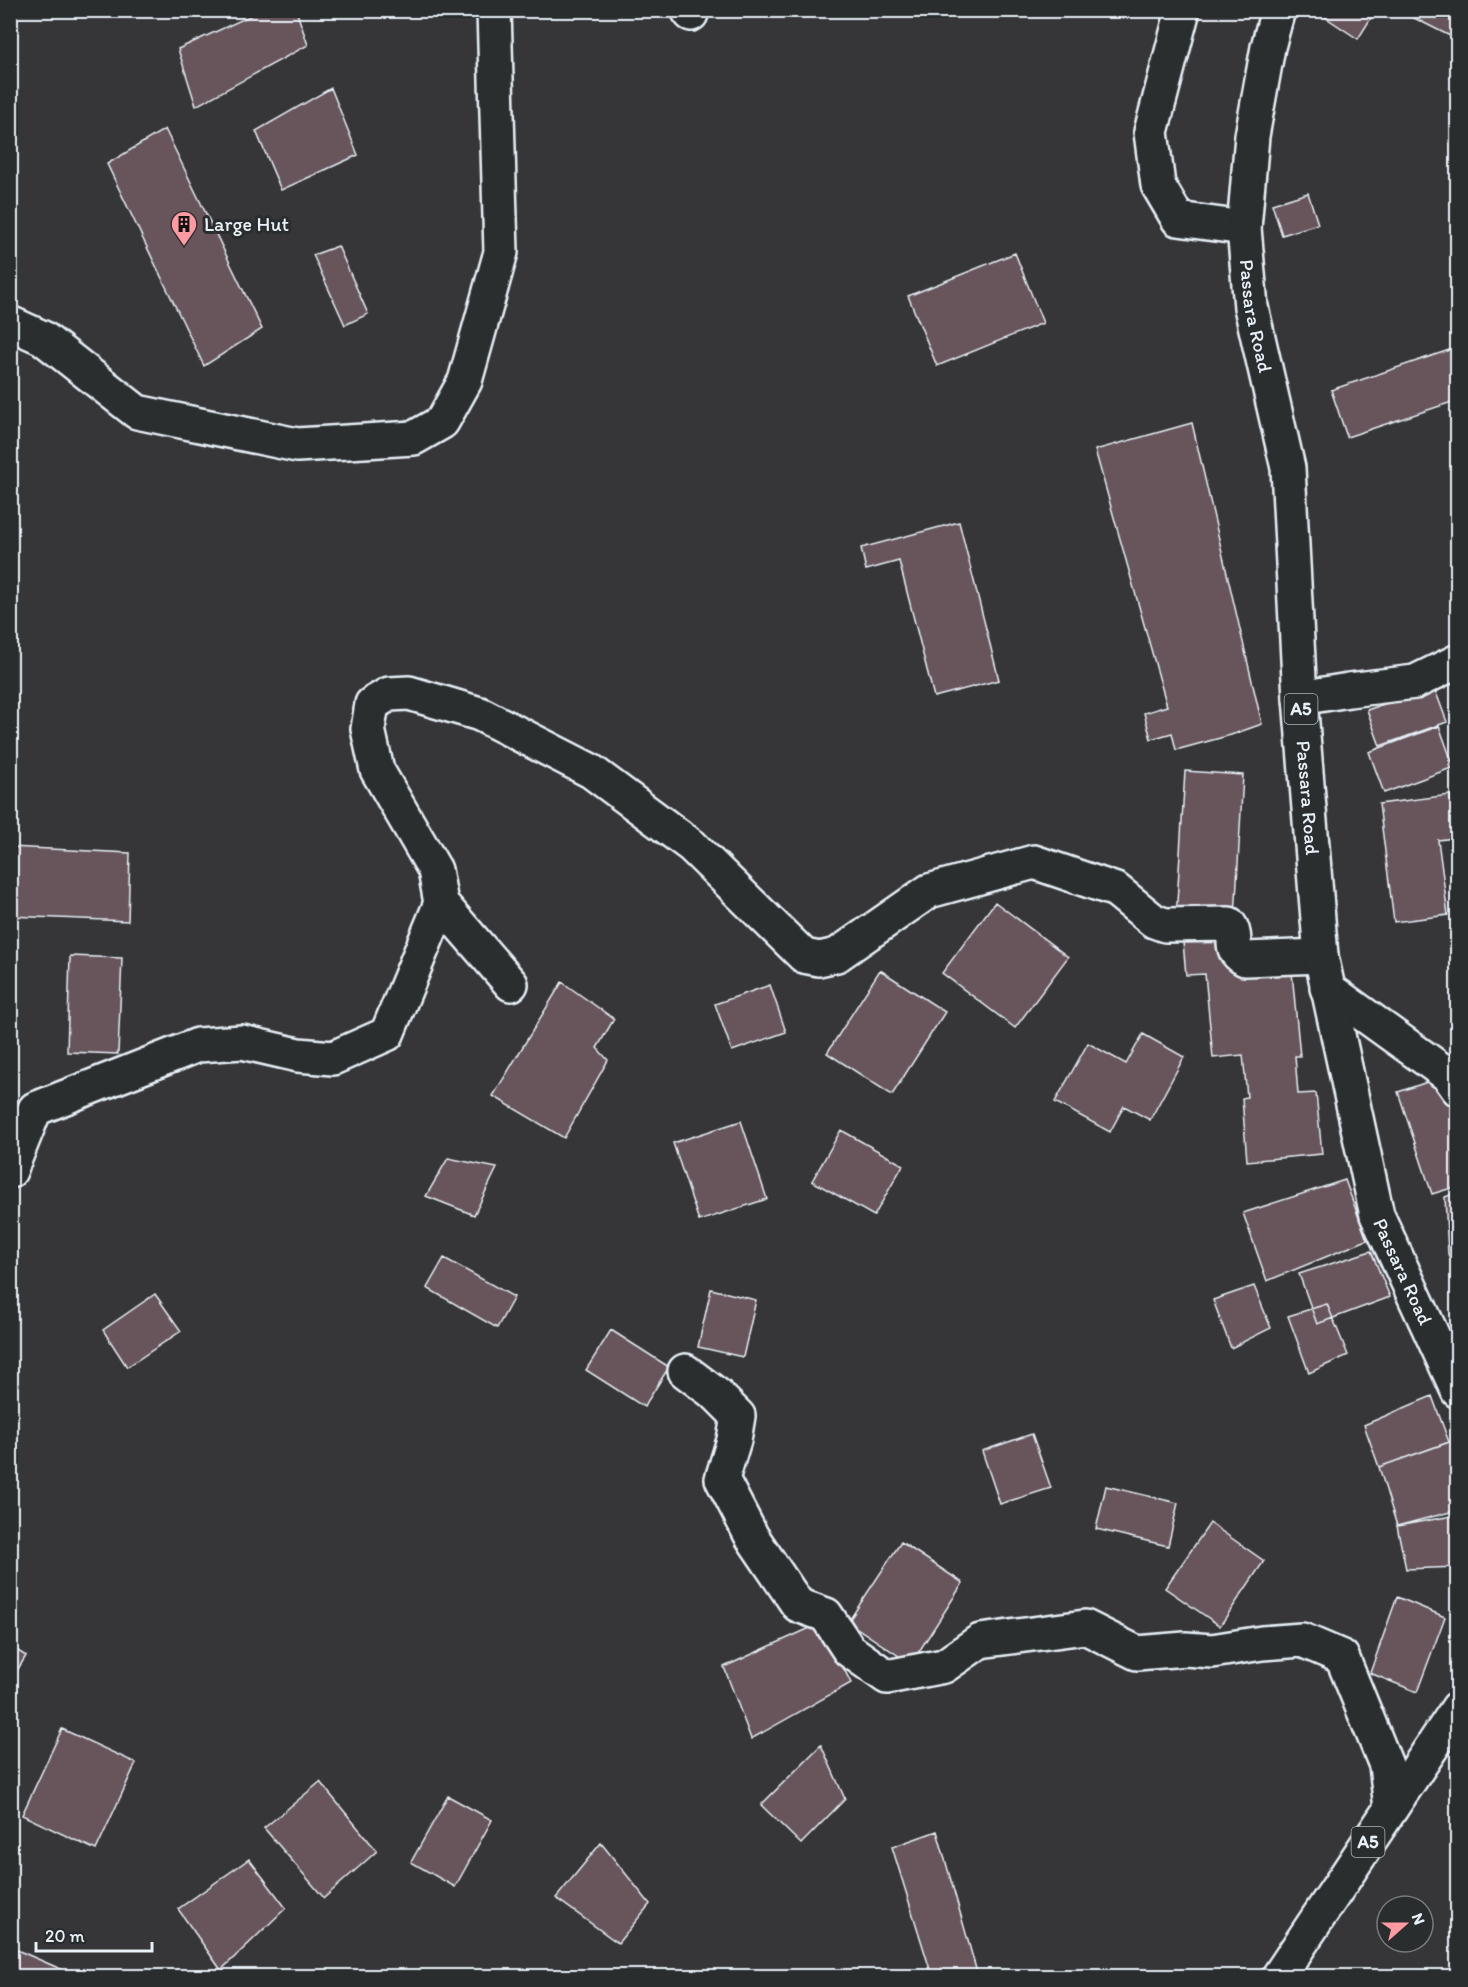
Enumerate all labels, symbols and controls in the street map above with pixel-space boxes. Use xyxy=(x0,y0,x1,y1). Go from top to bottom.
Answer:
building icon: Large Hut xyxy=(169,209,199,247)
place label: Large Hut xyxy=(204,212,289,236)
street label: Passara Road xyxy=(1235,258,1278,375)
road number: A5 xyxy=(1284,694,1318,724)
street label: Passara Road xyxy=(1292,740,1325,856)
street label: Passara Road xyxy=(1368,1214,1438,1329)
road number: A5 xyxy=(1352,1827,1384,1857)
north arrow xyxy=(1375,1894,1435,1954)
text: N xyxy=(1408,1910,1429,1927)
scale bar xyxy=(36,1915,152,1953)
text: 20 m xyxy=(45,1925,85,1947)

